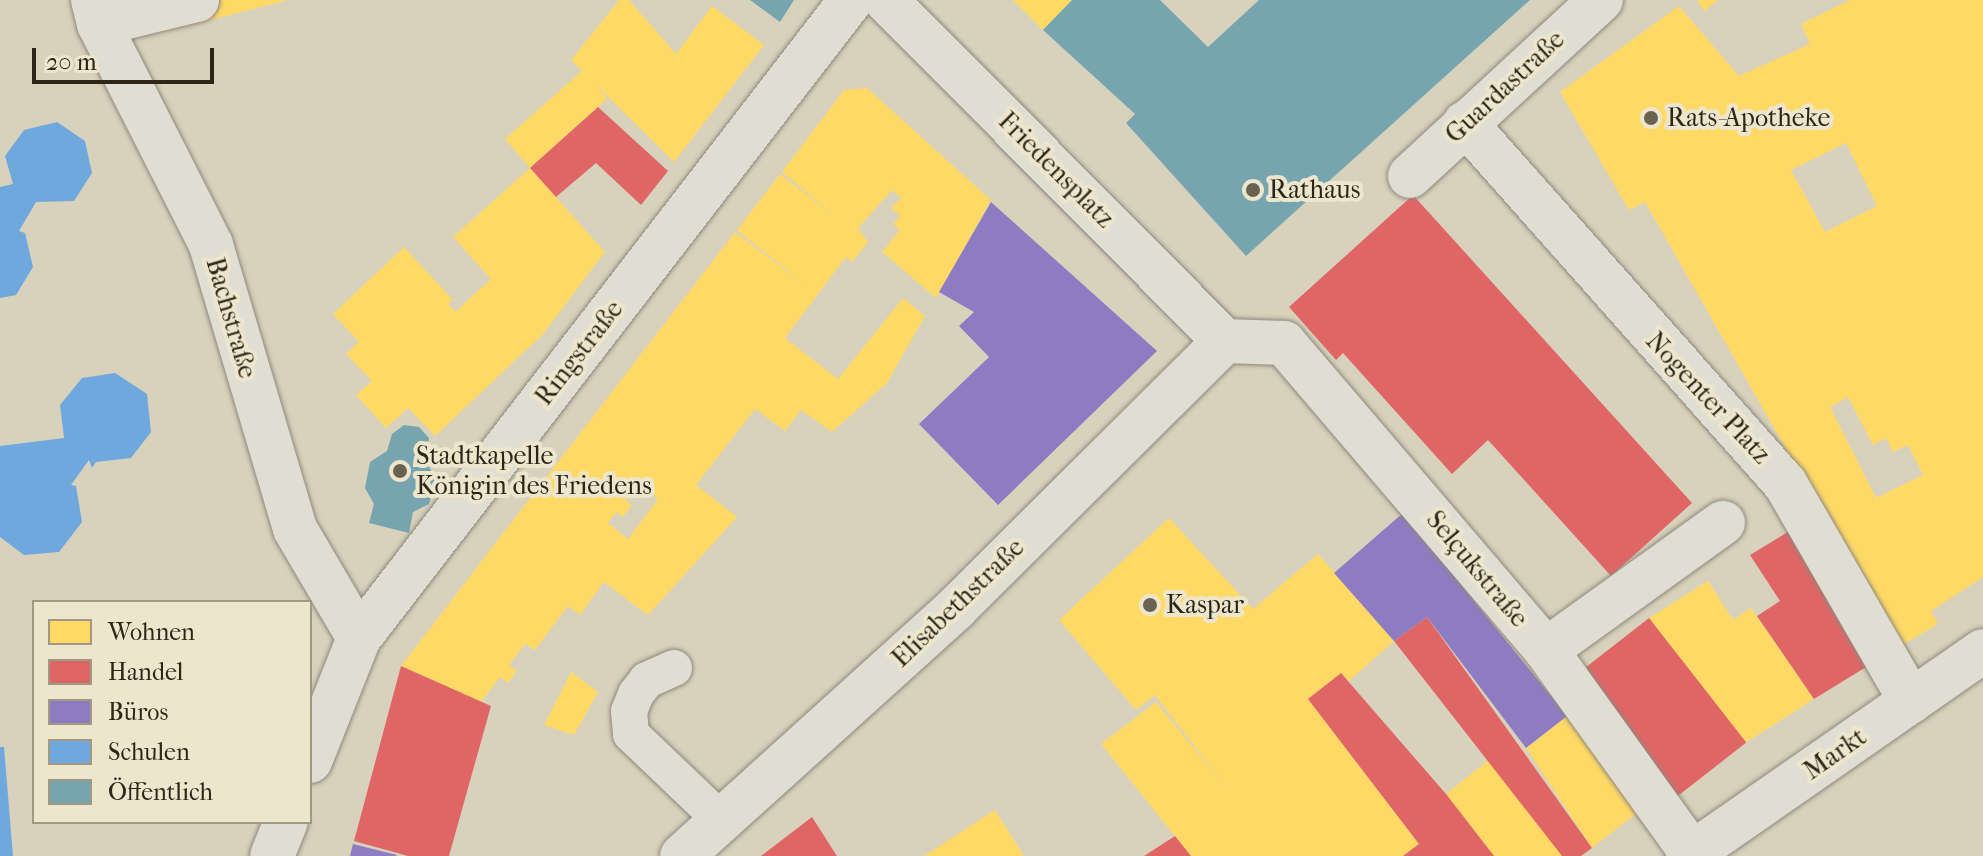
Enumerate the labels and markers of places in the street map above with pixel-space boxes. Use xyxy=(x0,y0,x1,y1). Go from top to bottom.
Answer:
place label: Rats-Apotheke xyxy=(1667,102,1830,134)
marker: Rats-Apotheke xyxy=(1642,109,1660,127)
place label: Rathaus xyxy=(1269,174,1360,206)
marker: Rathaus xyxy=(1244,181,1262,199)
place label: Stadtkapelle Königin des Friedens xyxy=(416,440,652,502)
marker: Stadtkapelle Königin des Friedens xyxy=(391,462,409,480)
place label: Kaspar xyxy=(1166,589,1244,621)
marker: Kaspar xyxy=(1141,596,1159,614)

